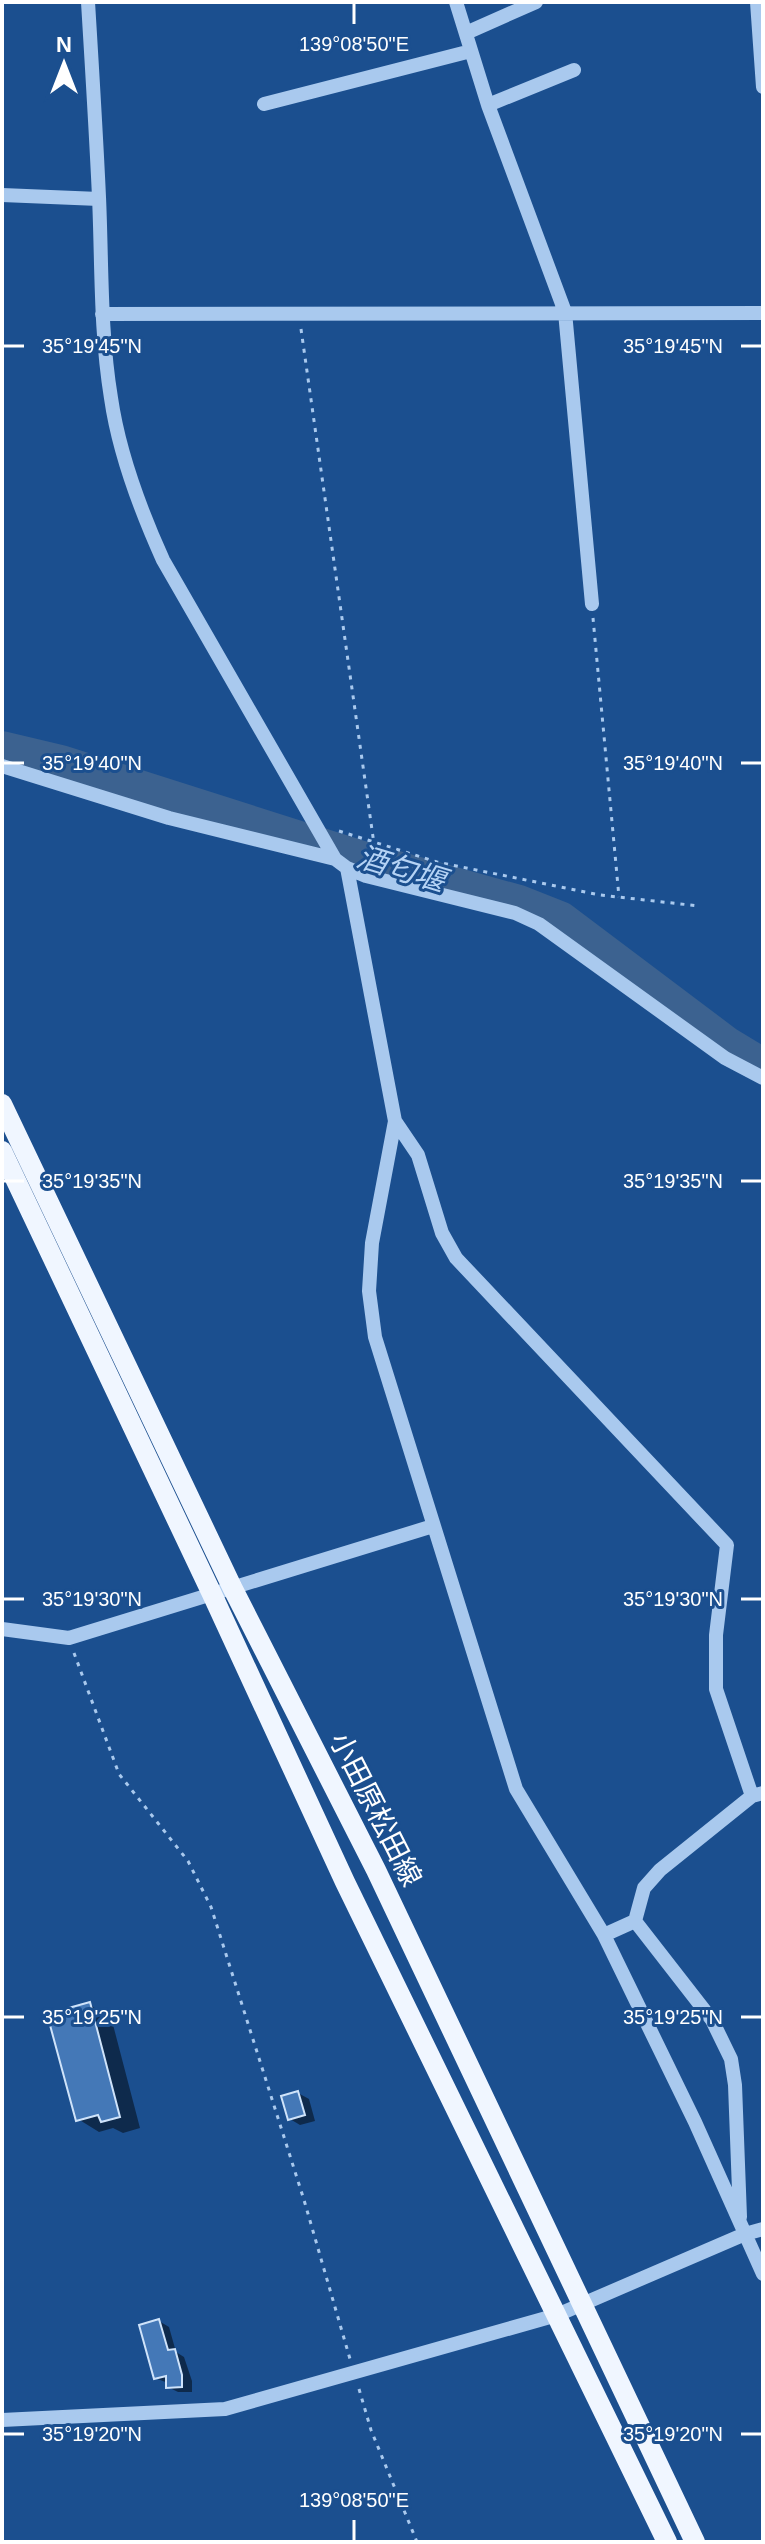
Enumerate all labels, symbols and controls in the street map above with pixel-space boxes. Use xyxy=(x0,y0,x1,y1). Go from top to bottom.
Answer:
north arrow xyxy=(24,24,104,104)
text: N xyxy=(56,32,72,57)
text: 139°08'50"E xyxy=(299,33,409,55)
text: 35°19'45"N xyxy=(42,335,142,357)
text: 35°19'45"N xyxy=(623,335,723,357)
text: 35°19'40"N xyxy=(42,752,142,774)
text: 35°19'40"N xyxy=(623,752,723,774)
water label: 酒匂堰 xyxy=(353,840,454,899)
text: 35°19'35"N xyxy=(42,1170,142,1192)
text: 35°19'35"N xyxy=(623,1170,723,1192)
text: 35°19'30"N xyxy=(42,1588,142,1610)
text: 35°19'30"N xyxy=(623,1588,723,1610)
street label: 小田原松田線 xyxy=(324,1727,428,1891)
text: 35°19'25"N xyxy=(42,2006,142,2028)
text: 35°19'25"N xyxy=(623,2006,723,2028)
text: 35°19'20"N xyxy=(42,2423,142,2445)
text: 35°19'20"N xyxy=(623,2423,723,2445)
text: 139°08'50"E xyxy=(299,2489,409,2511)

